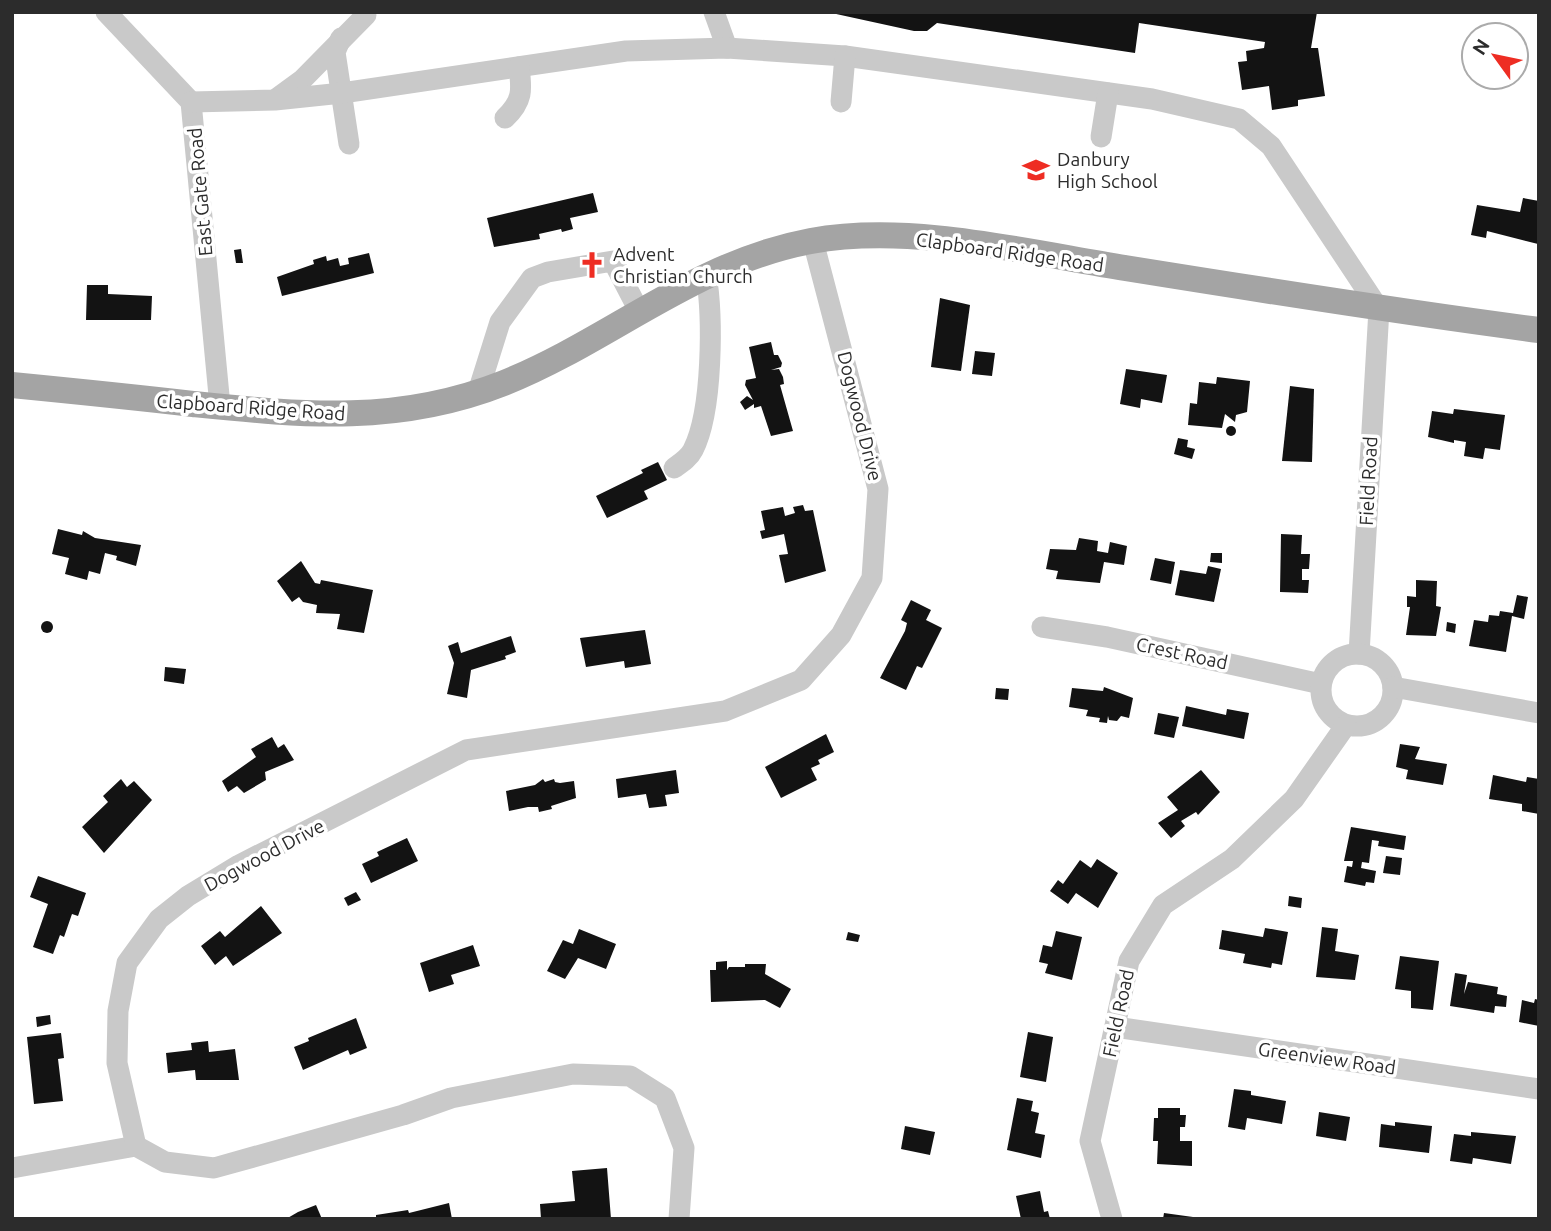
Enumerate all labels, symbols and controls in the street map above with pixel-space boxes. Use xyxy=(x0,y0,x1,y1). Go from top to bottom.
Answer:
north arrow xyxy=(1460,21,1530,91)
text: N xyxy=(1468,35,1494,59)
street label: East Gate Road xyxy=(183,127,217,257)
place label: Danbury High School xyxy=(1057,148,1158,192)
school or university icon: Danbury High School xyxy=(1021,155,1051,185)
street label: Clapboard Ridge Road xyxy=(915,228,1105,276)
place label: Advent Christian Church xyxy=(613,243,753,287)
church icon: Advent Christian Church xyxy=(577,250,607,280)
street label: Dogwood Drive xyxy=(833,349,887,483)
street label: Clapboard Ridge Road xyxy=(156,389,346,425)
street label: Field Road xyxy=(1355,436,1381,526)
street label: Crest Road xyxy=(1134,633,1230,673)
street label: Dogwood Drive xyxy=(200,814,328,896)
street label: Field Road xyxy=(1098,967,1138,1059)
street label: Greenview Road xyxy=(1257,1037,1397,1079)

